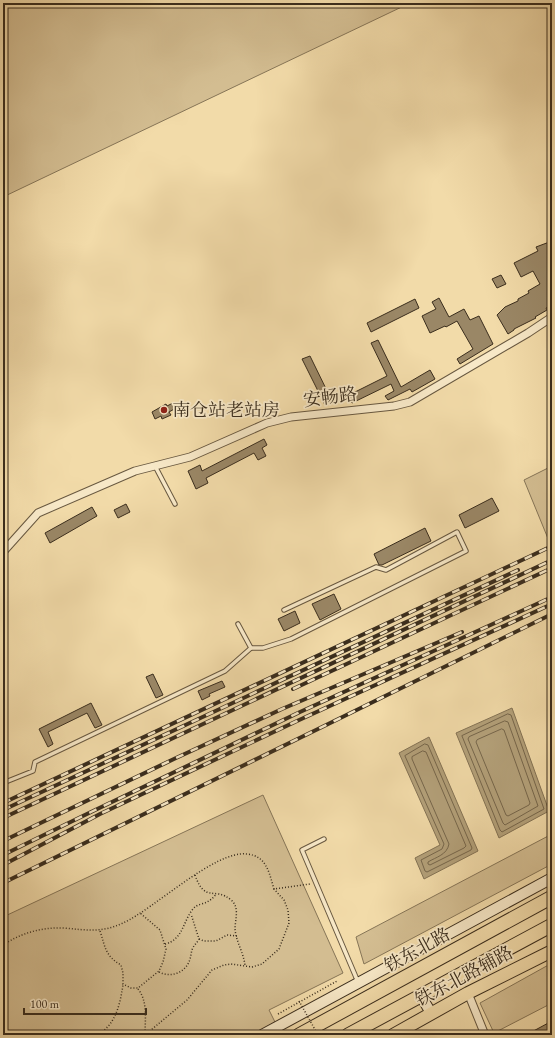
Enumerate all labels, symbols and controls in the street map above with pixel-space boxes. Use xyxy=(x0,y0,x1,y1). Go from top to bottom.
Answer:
street label: 安畅路 xyxy=(302,382,358,411)
place label: 南仓站老站房 xyxy=(172,398,280,421)
marker: 南仓站老站房 xyxy=(159,405,169,415)
street label: 铁东北路 xyxy=(380,922,454,977)
street label: 铁东北路辅路 xyxy=(411,940,517,1011)
scale bar xyxy=(24,990,146,1016)
text: 100 m xyxy=(30,996,60,1012)

